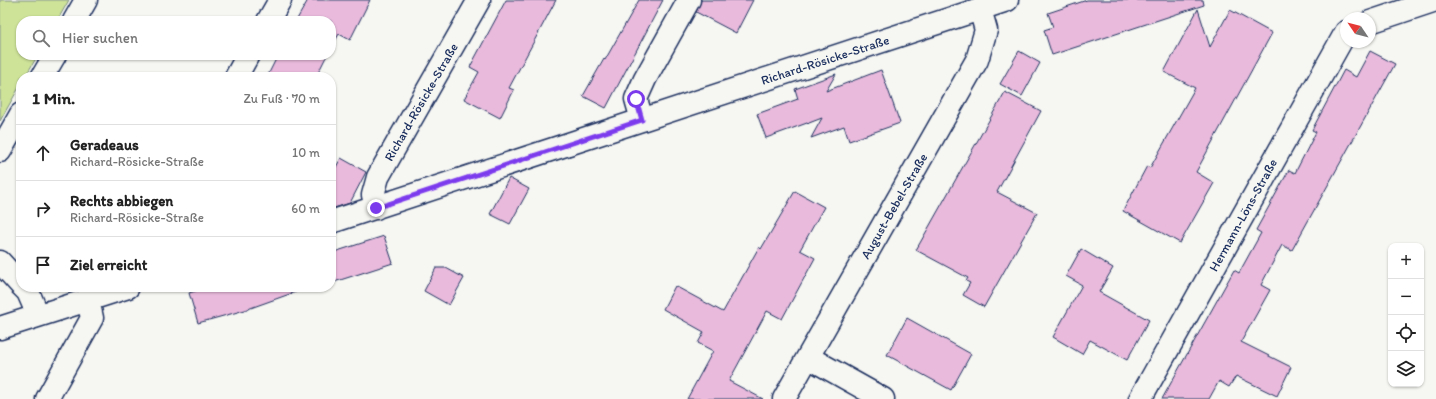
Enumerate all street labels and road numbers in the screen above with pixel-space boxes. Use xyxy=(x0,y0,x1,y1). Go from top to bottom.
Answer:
street label: Richard-Rösicke-Straße xyxy=(759,32,891,88)
street label: Richard-Rösicke-Straße xyxy=(381,40,461,164)
street label: August-Bebel-Straße xyxy=(858,150,930,262)
street label: Hermann-Löns-Straße xyxy=(1206,156,1280,274)

